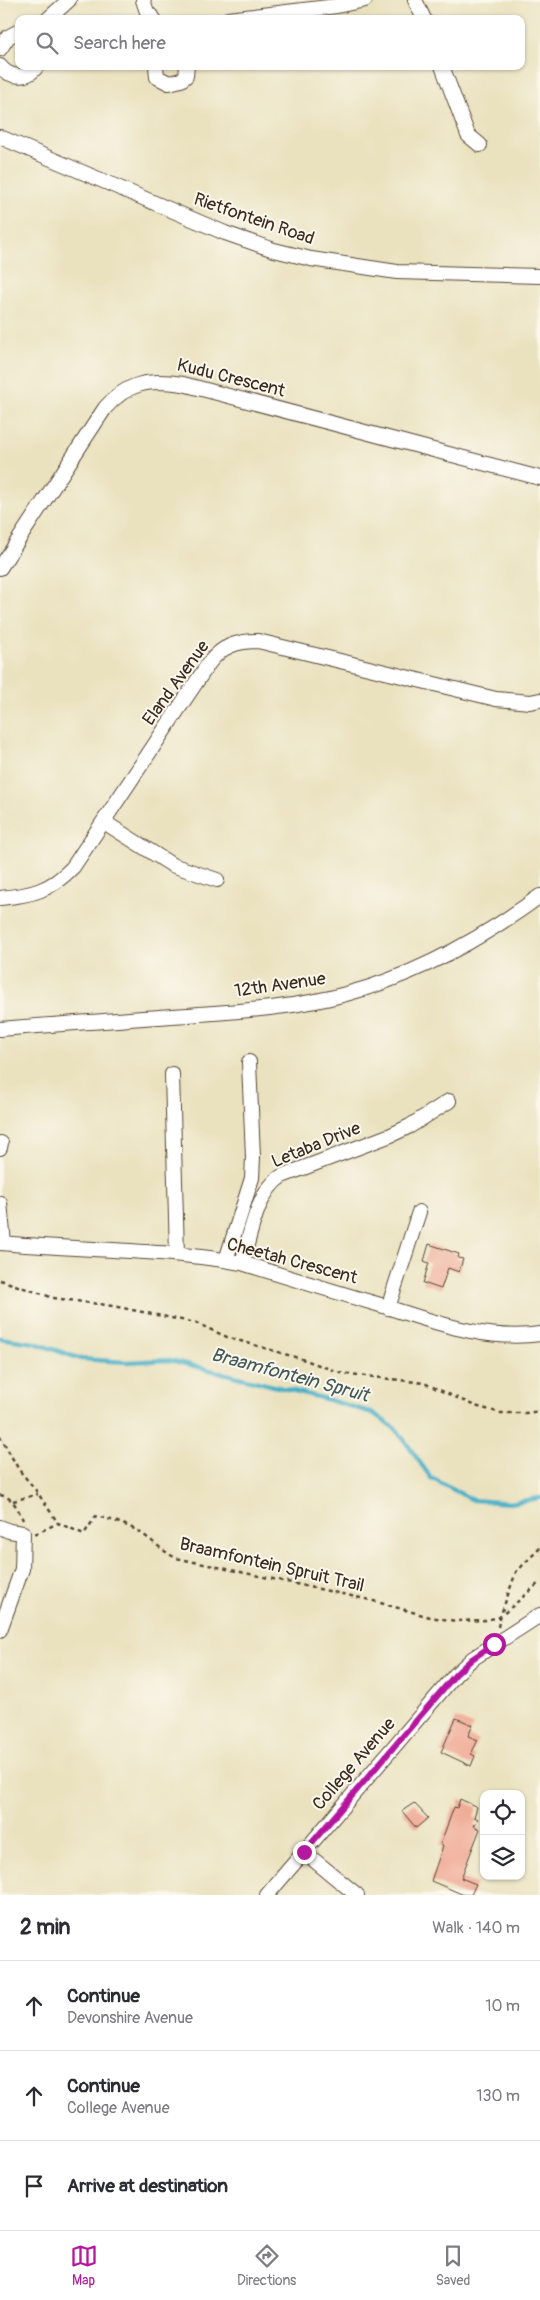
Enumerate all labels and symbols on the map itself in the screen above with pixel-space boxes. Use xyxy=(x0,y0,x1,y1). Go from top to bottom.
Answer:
street label: Rietfontein Road xyxy=(191,188,317,250)
street label: Kudu Crescent xyxy=(175,353,288,403)
street label: Eland Avenue xyxy=(137,636,215,730)
street label: 12th Avenue xyxy=(233,967,327,1003)
street label: Letaba Drive xyxy=(268,1117,364,1173)
street label: Cheetah Crescent xyxy=(224,1233,361,1290)
water label: Braamfontein Spruit xyxy=(209,1342,373,1408)
street label: Braamfontein Spruit Trail xyxy=(177,1533,367,1597)
route start xyxy=(483,1633,506,1656)
street label: College Avenue xyxy=(307,1713,401,1815)
route end xyxy=(293,1841,316,1864)

